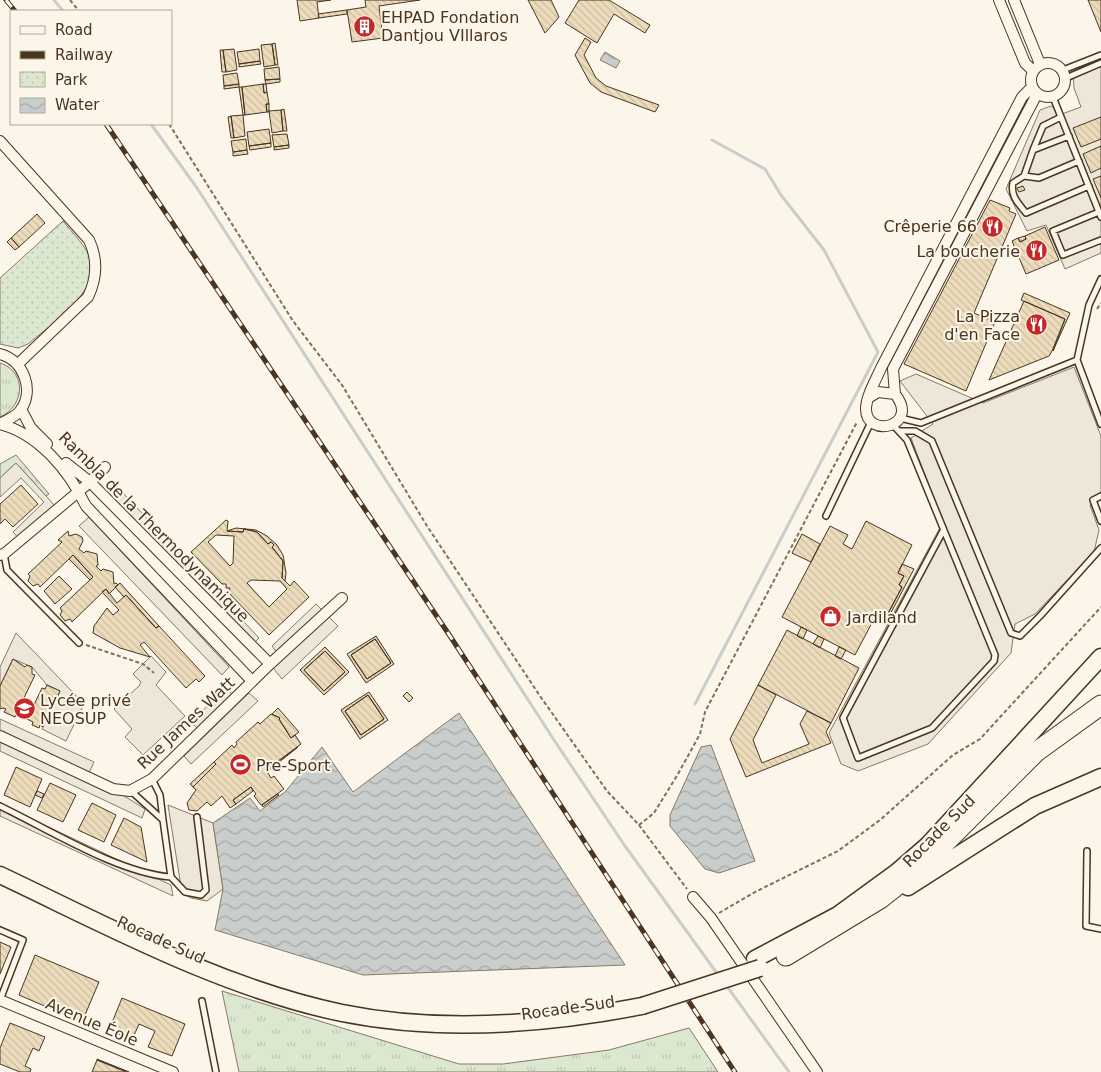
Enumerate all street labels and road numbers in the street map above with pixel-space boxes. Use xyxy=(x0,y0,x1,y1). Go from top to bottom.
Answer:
street label: Rambla de la Thermodynamique xyxy=(55,428,253,626)
street label: Rue James Watt xyxy=(133,673,239,773)
street label: Rocade Sud xyxy=(899,791,979,871)
street label: Rocade Sud xyxy=(114,912,208,968)
street label: Rocade Sud xyxy=(520,992,616,1024)
street label: Avenue Éole xyxy=(43,994,141,1050)

